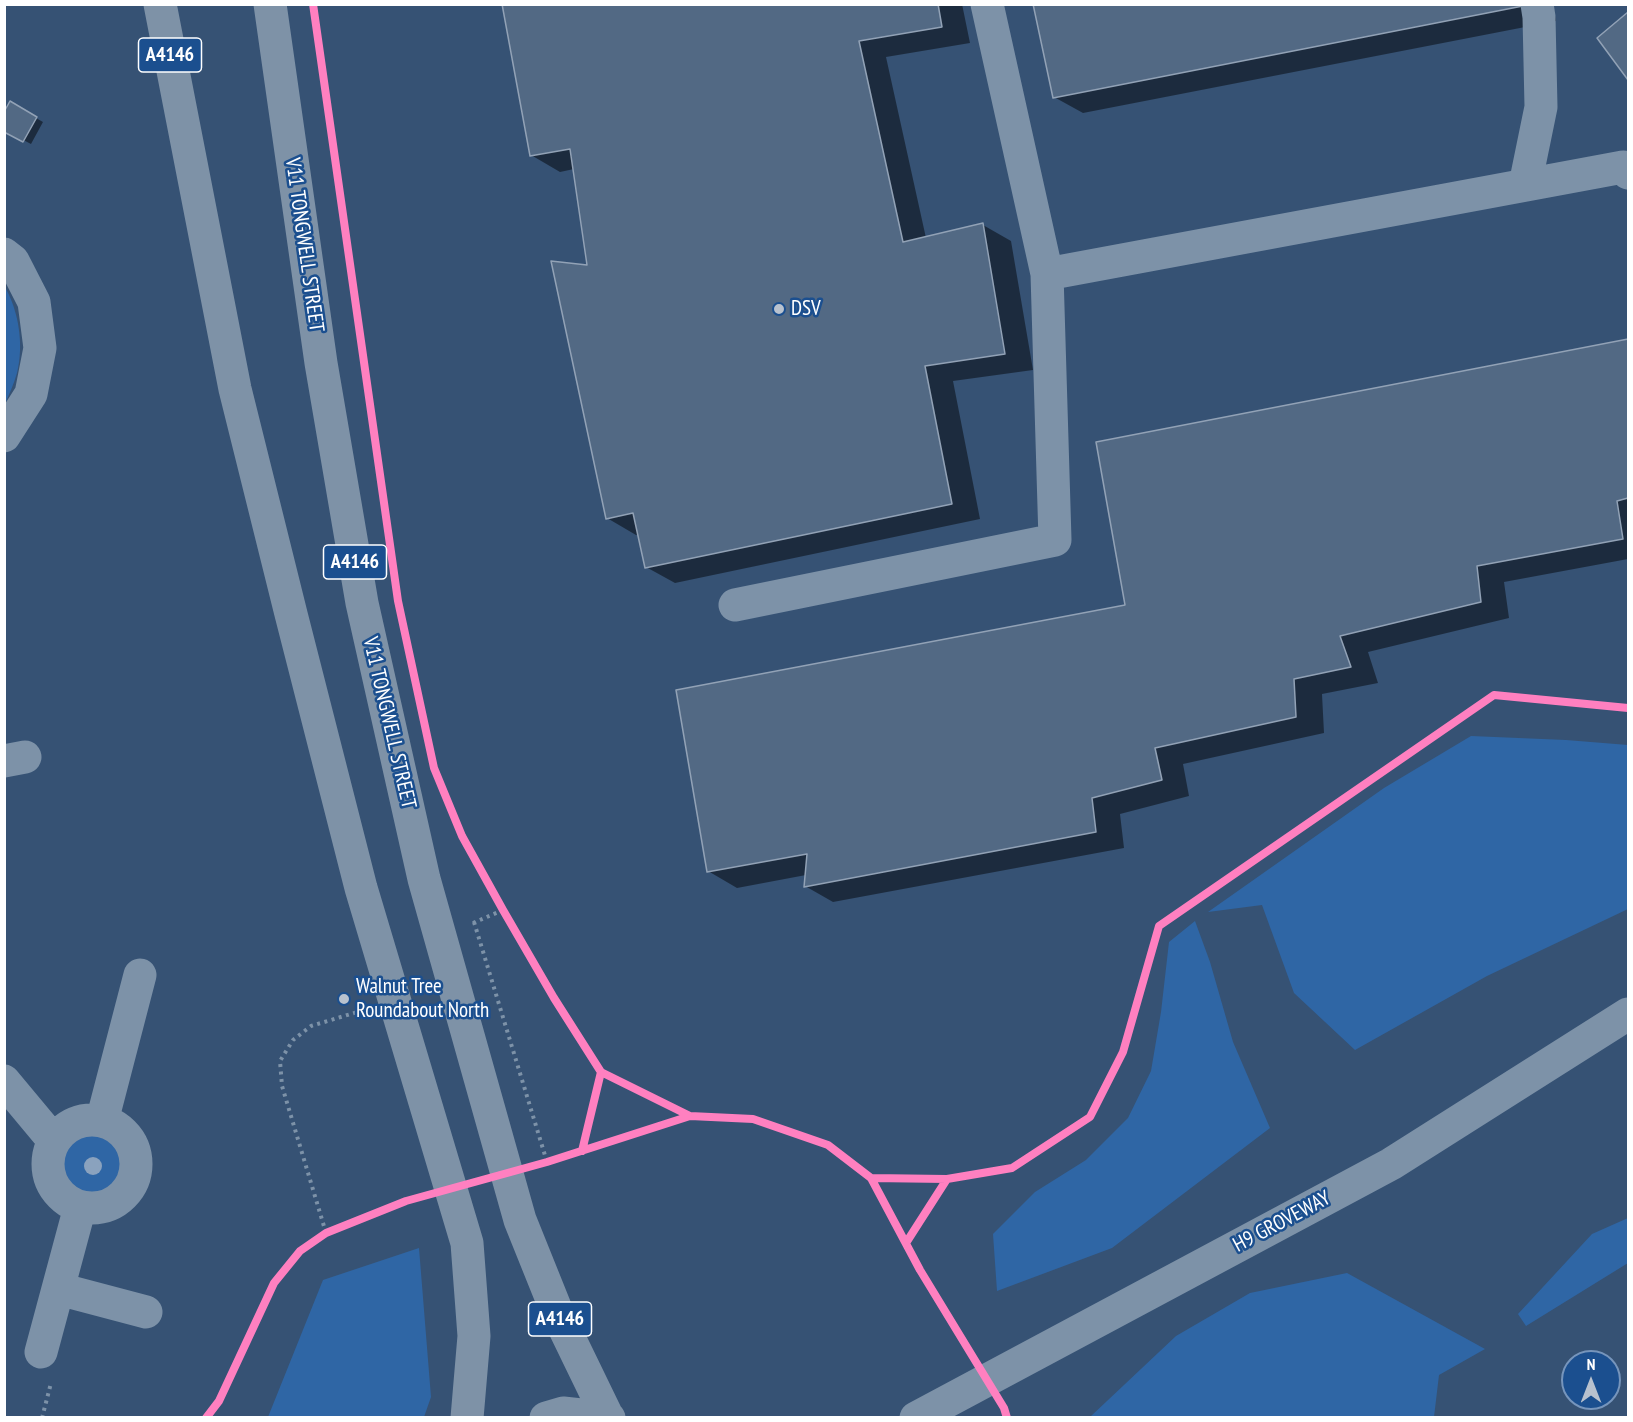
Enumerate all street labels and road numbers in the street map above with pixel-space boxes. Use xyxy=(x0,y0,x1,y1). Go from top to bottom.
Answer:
road number: A4146 xyxy=(138,38,201,72)
street label: V11 TONGWELL STREET xyxy=(279,156,329,334)
road number: A4146 xyxy=(324,545,386,579)
street label: V11 TONGWELL STREET xyxy=(357,635,421,811)
street label: H9 GROVEWAY xyxy=(1229,1186,1335,1258)
road number: A4146 xyxy=(528,1302,592,1336)

